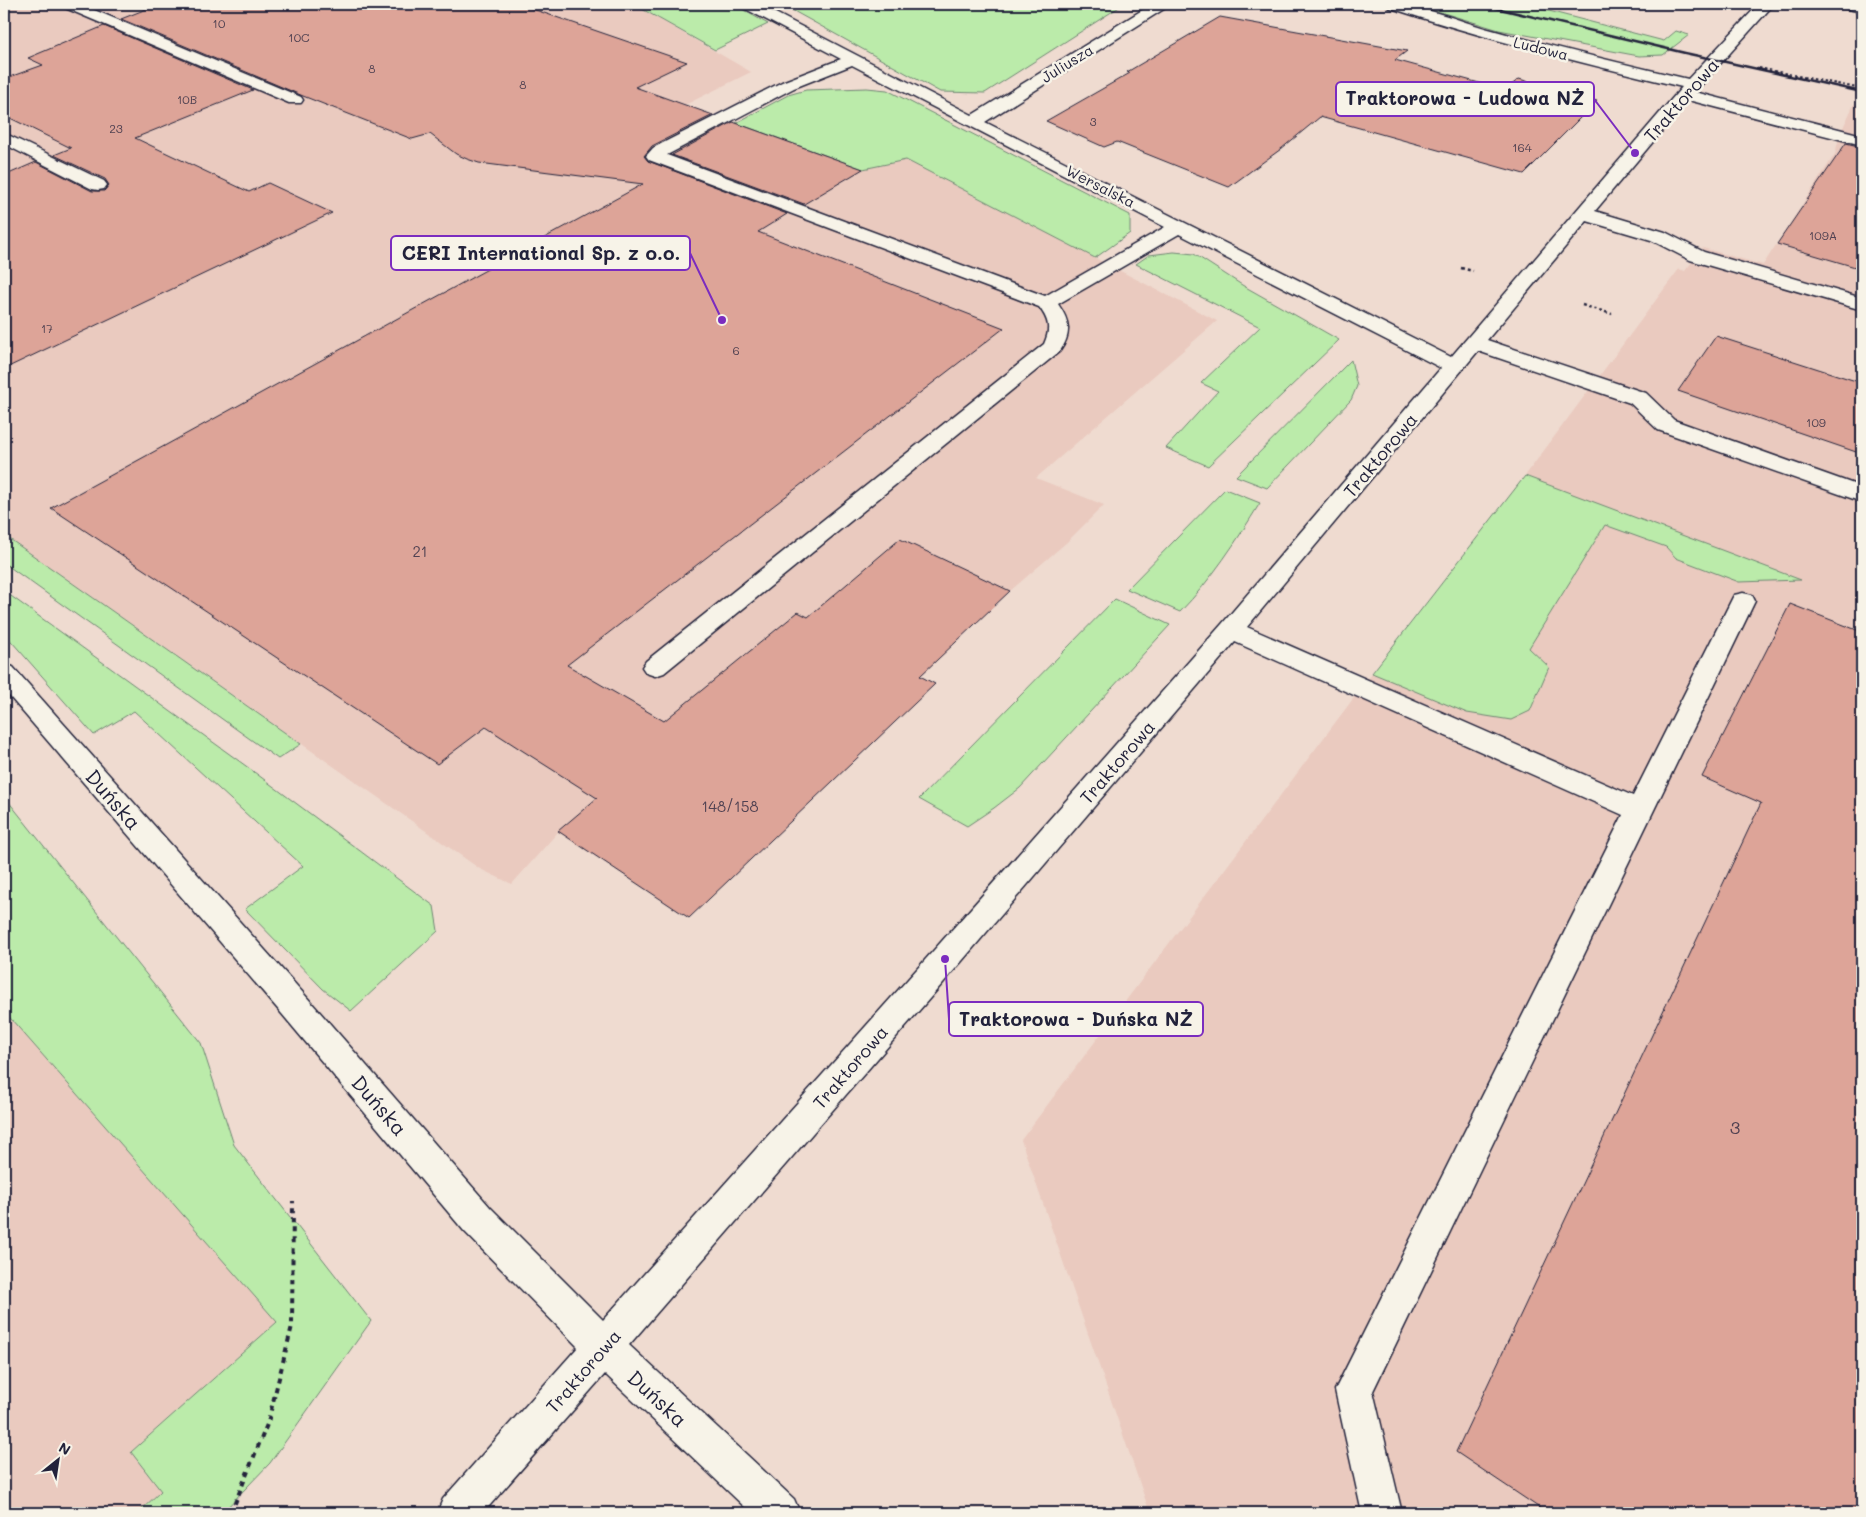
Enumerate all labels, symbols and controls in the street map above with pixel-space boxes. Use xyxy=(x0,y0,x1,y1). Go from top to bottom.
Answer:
house number: 10 xyxy=(213,15,226,31)
house number: 10C xyxy=(288,29,310,45)
street label: Ludowa xyxy=(1512,32,1570,64)
street label: Juliusza xyxy=(1037,39,1097,87)
street label: Traktorowa xyxy=(1638,53,1724,147)
house number: 8 xyxy=(368,60,376,76)
house number: 8 xyxy=(519,76,527,92)
callout: Traktorowa - Ludowa NŻ xyxy=(1336,82,1594,116)
text: Traktorowa - Ludowa NŻ xyxy=(1346,85,1584,110)
house number: 10B xyxy=(177,91,197,107)
house number: 3 xyxy=(1089,113,1097,129)
house number: 23 xyxy=(109,120,123,136)
house number: 164 xyxy=(1512,139,1532,155)
street label: Wersalska xyxy=(1063,160,1139,212)
house number: 109A xyxy=(1809,227,1837,243)
callout: CERI International Sp. z o.o. xyxy=(391,236,690,270)
text: CERI International Sp. z o.o. xyxy=(402,240,680,265)
house number: 17 xyxy=(41,320,53,336)
house number: 6 xyxy=(732,342,740,358)
street label: Traktorowa xyxy=(1338,408,1422,502)
house number: 109 xyxy=(1806,414,1826,430)
house number: 21 xyxy=(412,541,428,561)
street label: Traktorowa xyxy=(1074,715,1160,809)
street label: Duńska xyxy=(80,763,148,835)
house number: 148/158 xyxy=(702,796,759,816)
callout: Traktorowa - Duńska NŻ xyxy=(949,1002,1203,1036)
text: Traktorowa - Duńska NŻ xyxy=(959,1006,1193,1031)
street label: Traktorowa xyxy=(807,1020,893,1114)
street label: Duńska xyxy=(346,1069,414,1141)
house number: 3 xyxy=(1730,1115,1740,1139)
street label: Traktorowa xyxy=(540,1324,626,1418)
street label: Duńska xyxy=(622,1364,694,1432)
north arrow xyxy=(32,1434,82,1484)
text: N xyxy=(55,1437,74,1459)

